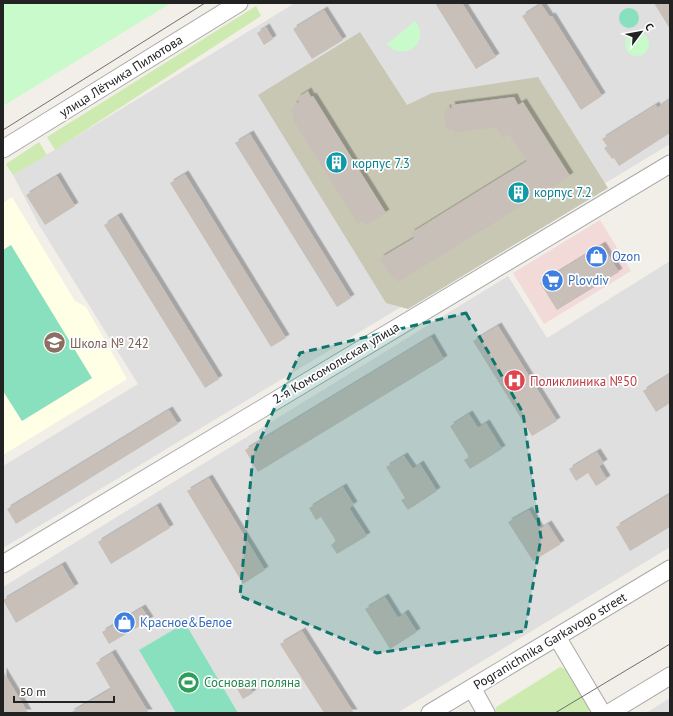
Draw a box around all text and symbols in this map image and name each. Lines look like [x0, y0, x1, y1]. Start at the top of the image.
north arrow [621, 12, 661, 52]
text: С [642, 20, 657, 33]
street label: улица Лётчика Пилютова [56, 31, 186, 121]
building icon: корпус 7.3 [324, 150, 350, 176]
place label: корпус 7.3 [352, 155, 410, 172]
building icon: корпус 7.2 [505, 179, 531, 205]
place label: корпус 7.2 [534, 184, 592, 201]
shop icon: Ozon [583, 243, 609, 269]
place label: Ozon [612, 248, 640, 265]
supermarket icon: Plovdiv [540, 267, 566, 293]
place label: Plovdiv [568, 272, 610, 289]
street label: 2-я Комсомольская улица [269, 318, 403, 408]
school or university icon: Школа № 242 [42, 330, 68, 356]
place label: Школа № 242 [70, 335, 149, 352]
hospital icon: Поликлиника №50 [502, 368, 528, 394]
place label: Поликлиника №50 [530, 373, 637, 390]
street label: Pogranichnika Garkavogo street [470, 588, 630, 694]
shop icon: Красное&Белое [111, 609, 137, 635]
place label: Красное&Белое [140, 614, 232, 631]
sports icon: Сосновая поляна [176, 669, 202, 695]
place label: Сосновая поляна [204, 674, 300, 691]
scale bar [14, 678, 114, 704]
text: 50 m [20, 684, 46, 699]

